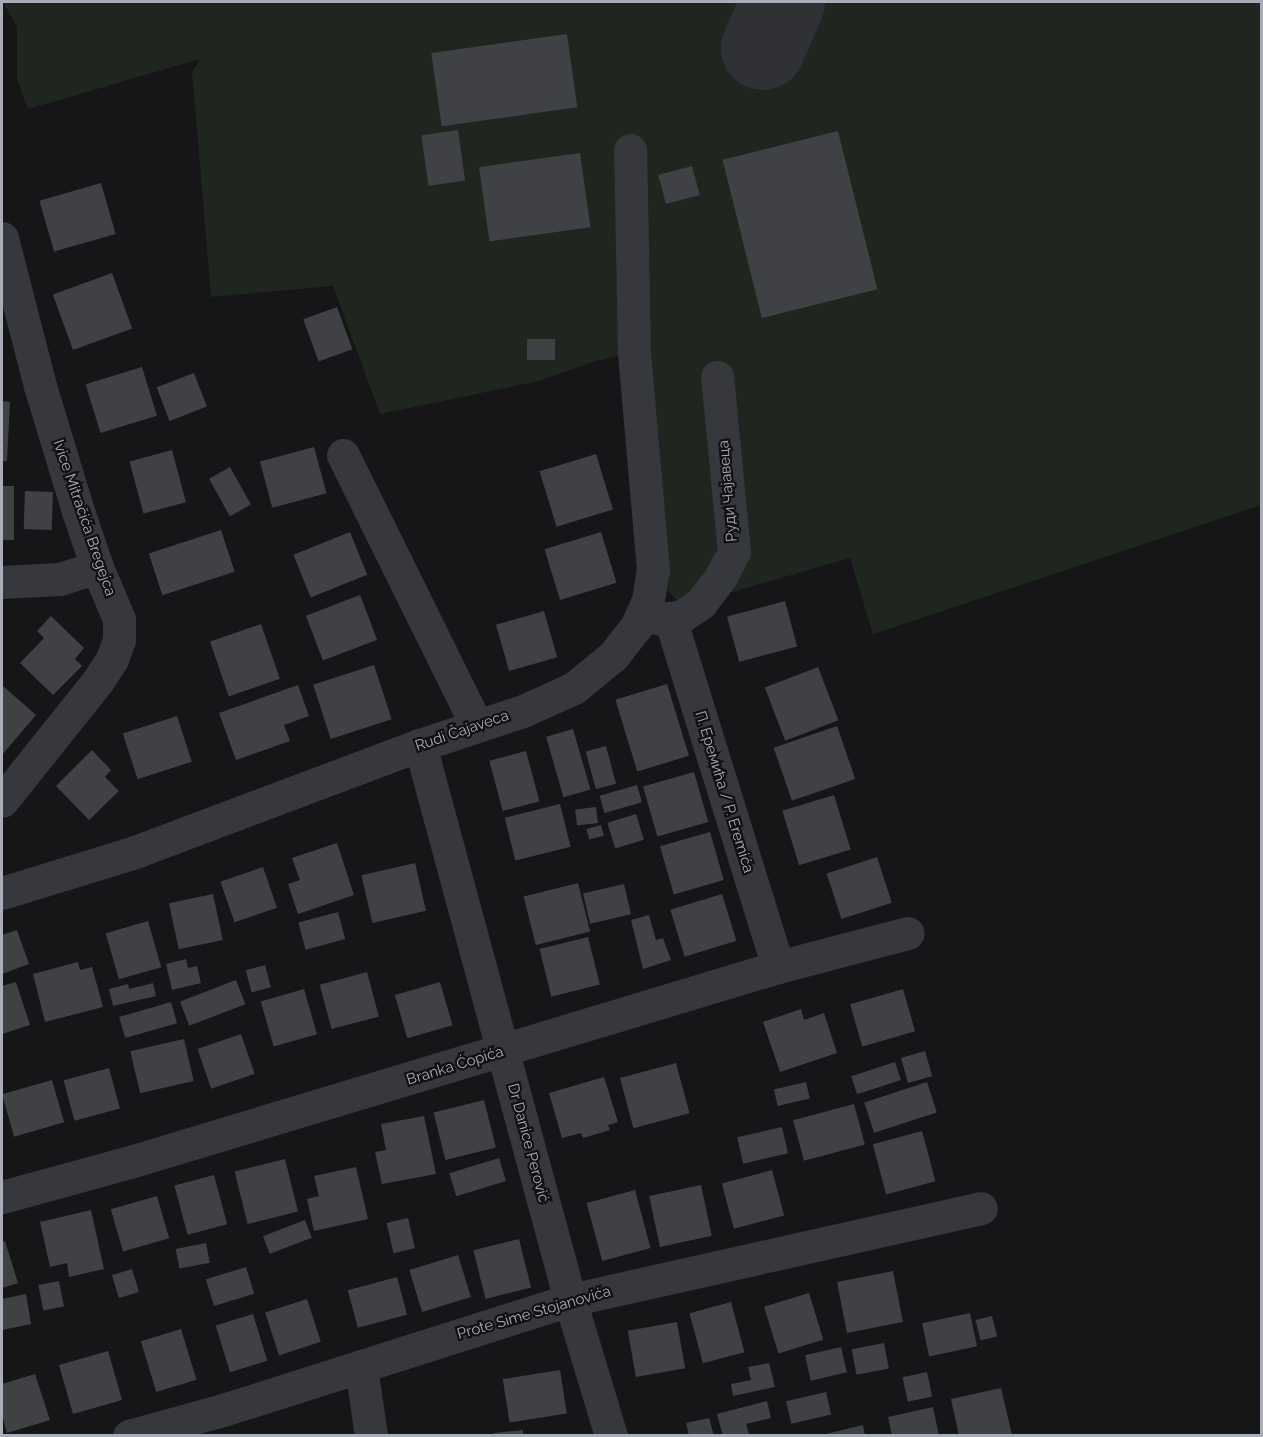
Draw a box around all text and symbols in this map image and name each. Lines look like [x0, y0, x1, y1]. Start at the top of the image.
street label: Ivice Mitračića Bregejca [49, 438, 119, 598]
street label: Руди Чајавеца [715, 439, 741, 543]
street label: Rudi Čajaveca [413, 707, 511, 755]
street label: П. Еремића / P. Eremića [691, 709, 757, 875]
street label: Branka Ćopića [404, 1043, 506, 1089]
street label: Dr Danice Perović [503, 1081, 553, 1205]
street label: Prote Sime Stojanovića [455, 1282, 613, 1344]

